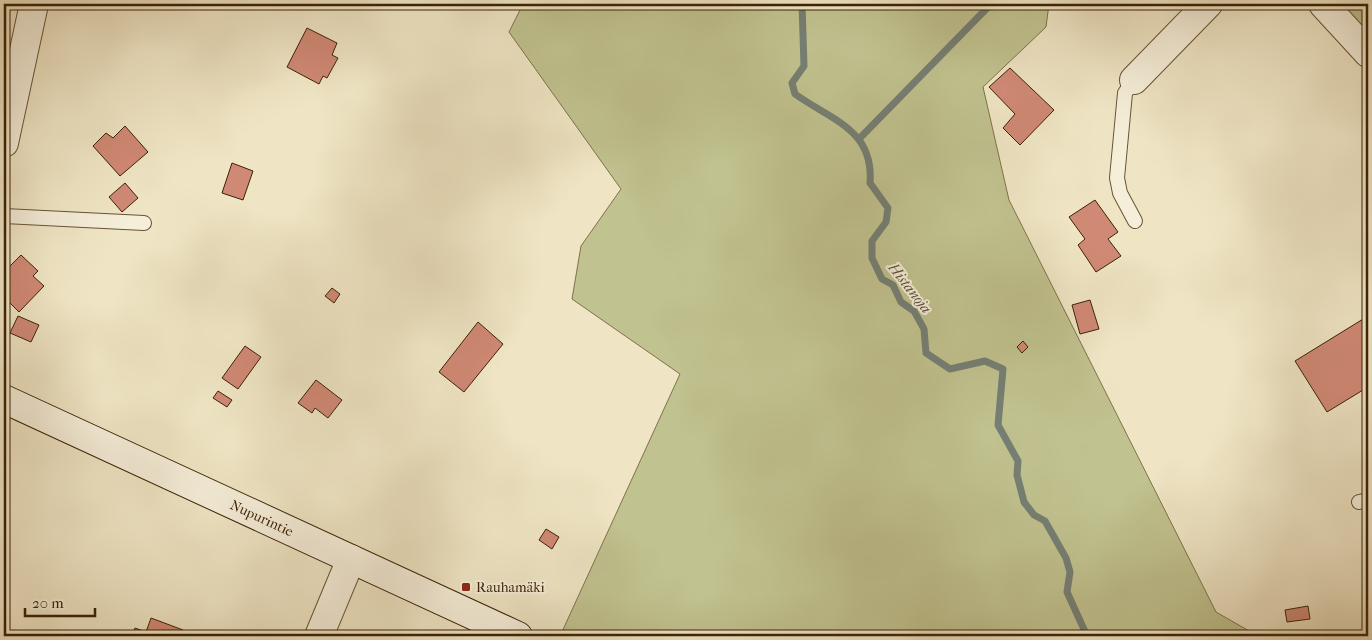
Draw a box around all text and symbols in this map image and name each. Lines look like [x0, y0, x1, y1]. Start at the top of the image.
water label: Histanoja [884, 258, 935, 317]
street label: Nupurintie [228, 496, 296, 540]
place label: Rauhamäki [476, 579, 545, 596]
marker: Rauhamäki [460, 581, 472, 593]
scale bar [25, 585, 95, 617]
text: 20 m [32, 594, 64, 612]

